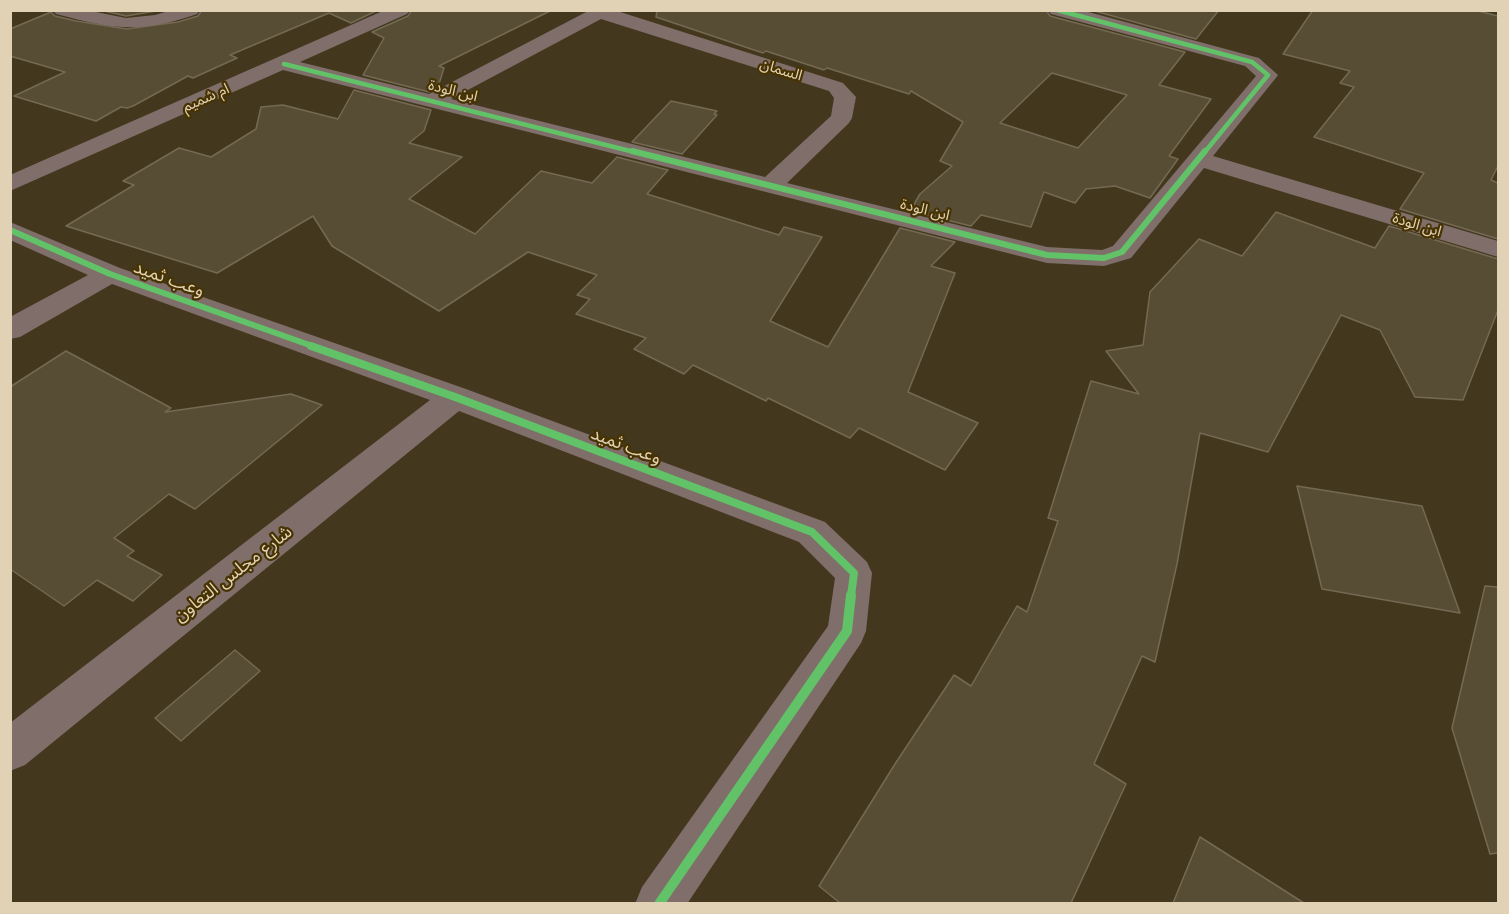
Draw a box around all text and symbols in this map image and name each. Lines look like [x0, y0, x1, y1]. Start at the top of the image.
street label: السمان [758, 55, 804, 85]
street label: ابن الودة [426, 76, 480, 106]
street label: ام شميم [180, 80, 232, 116]
street label: ابن الودة [898, 195, 952, 225]
street label: ابن الودة [1390, 209, 1444, 241]
street label: وعب ثميد [131, 256, 207, 302]
street label: وعب ثميد [588, 423, 664, 469]
street label: شارع مجلس التعاون [169, 521, 297, 627]

